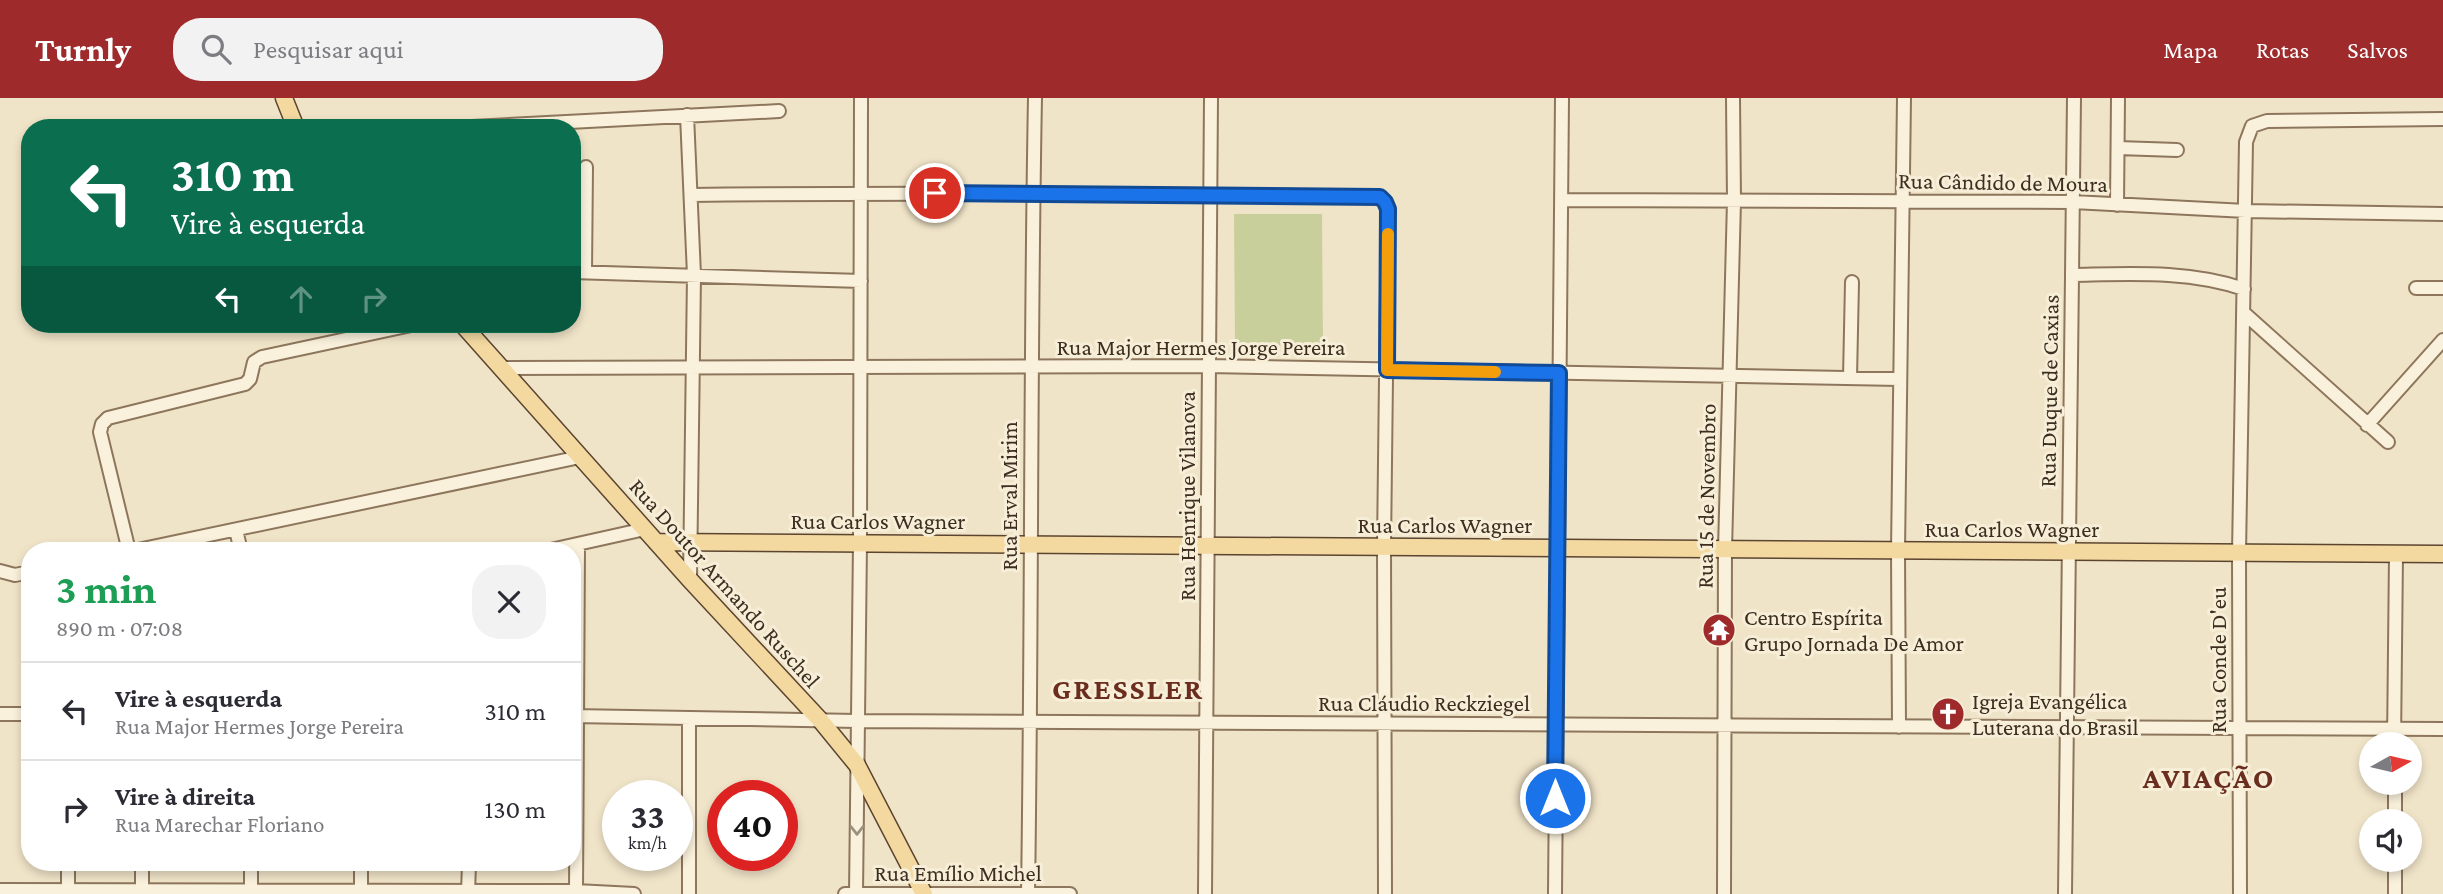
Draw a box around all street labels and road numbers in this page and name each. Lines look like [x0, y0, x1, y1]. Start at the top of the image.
street label: Rua Cândido de Moura [1898, 167, 2108, 197]
street label: Rua Duque de Caxias [2034, 294, 2064, 488]
street label: Rua Major Hermes Jorge Pereira [1057, 334, 1346, 360]
street label: Rua Henrique Vilanova [1174, 391, 1200, 601]
street label: Rua 15 de Novembro [1691, 403, 1721, 589]
street label: Rua Erval Mirim [996, 421, 1022, 571]
street label: Rua Doutor Armando Ruschel [624, 473, 826, 693]
street label: Rua Carlos Wagner [790, 508, 966, 534]
street label: Rua Carlos Wagner [1357, 512, 1533, 538]
street label: Rua Carlos Wagner [1924, 516, 2100, 542]
street label: Rua Conde D'eu [2205, 587, 2231, 733]
street label: Rua Cláudio Reckziegel [1318, 690, 1530, 716]
street label: Rua Emílio Michel [874, 860, 1042, 886]

